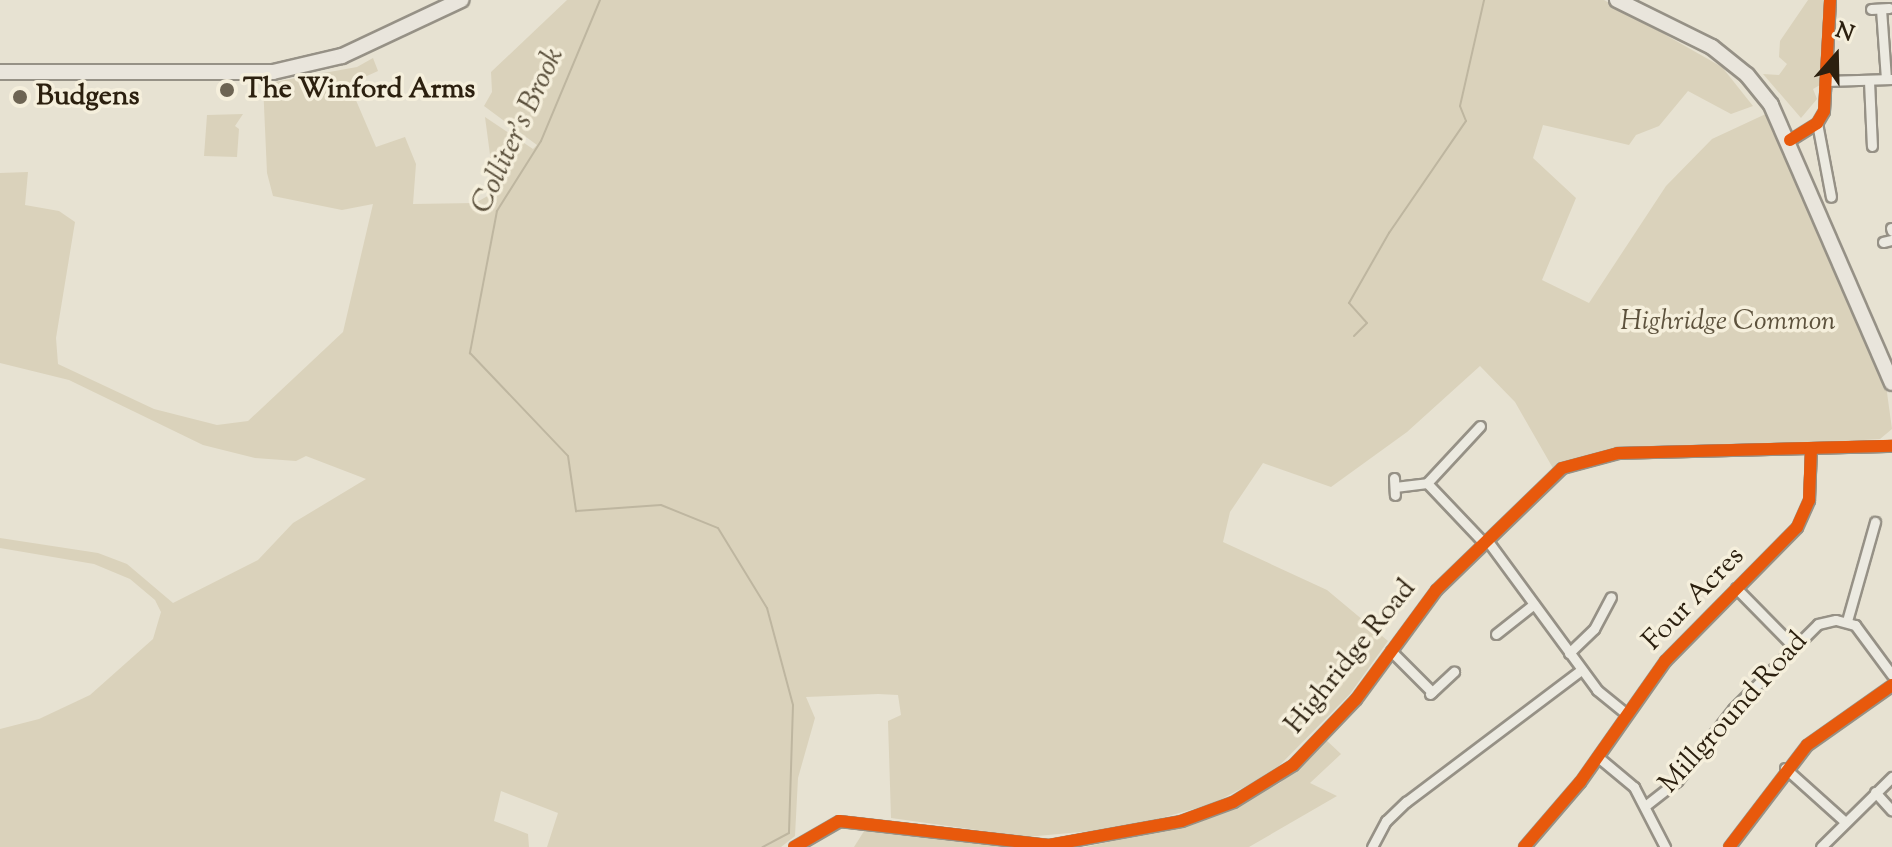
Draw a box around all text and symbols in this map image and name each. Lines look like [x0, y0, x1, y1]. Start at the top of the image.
text: N [1830, 15, 1858, 51]
north arrow [1796, 16, 1876, 96]
water label: Colliter's Brook [465, 42, 573, 220]
place label: The Winford Arms [243, 73, 475, 107]
place label: Budgens [36, 80, 139, 114]
marker: The Winford Arms [218, 81, 236, 99]
marker: Budgens [11, 88, 29, 106]
park label: Highridge Common [1620, 305, 1836, 339]
street label: Four Acres [1636, 540, 1752, 658]
street label: Highridge Road [1278, 573, 1424, 741]
street label: Millground Road [1653, 625, 1815, 801]

